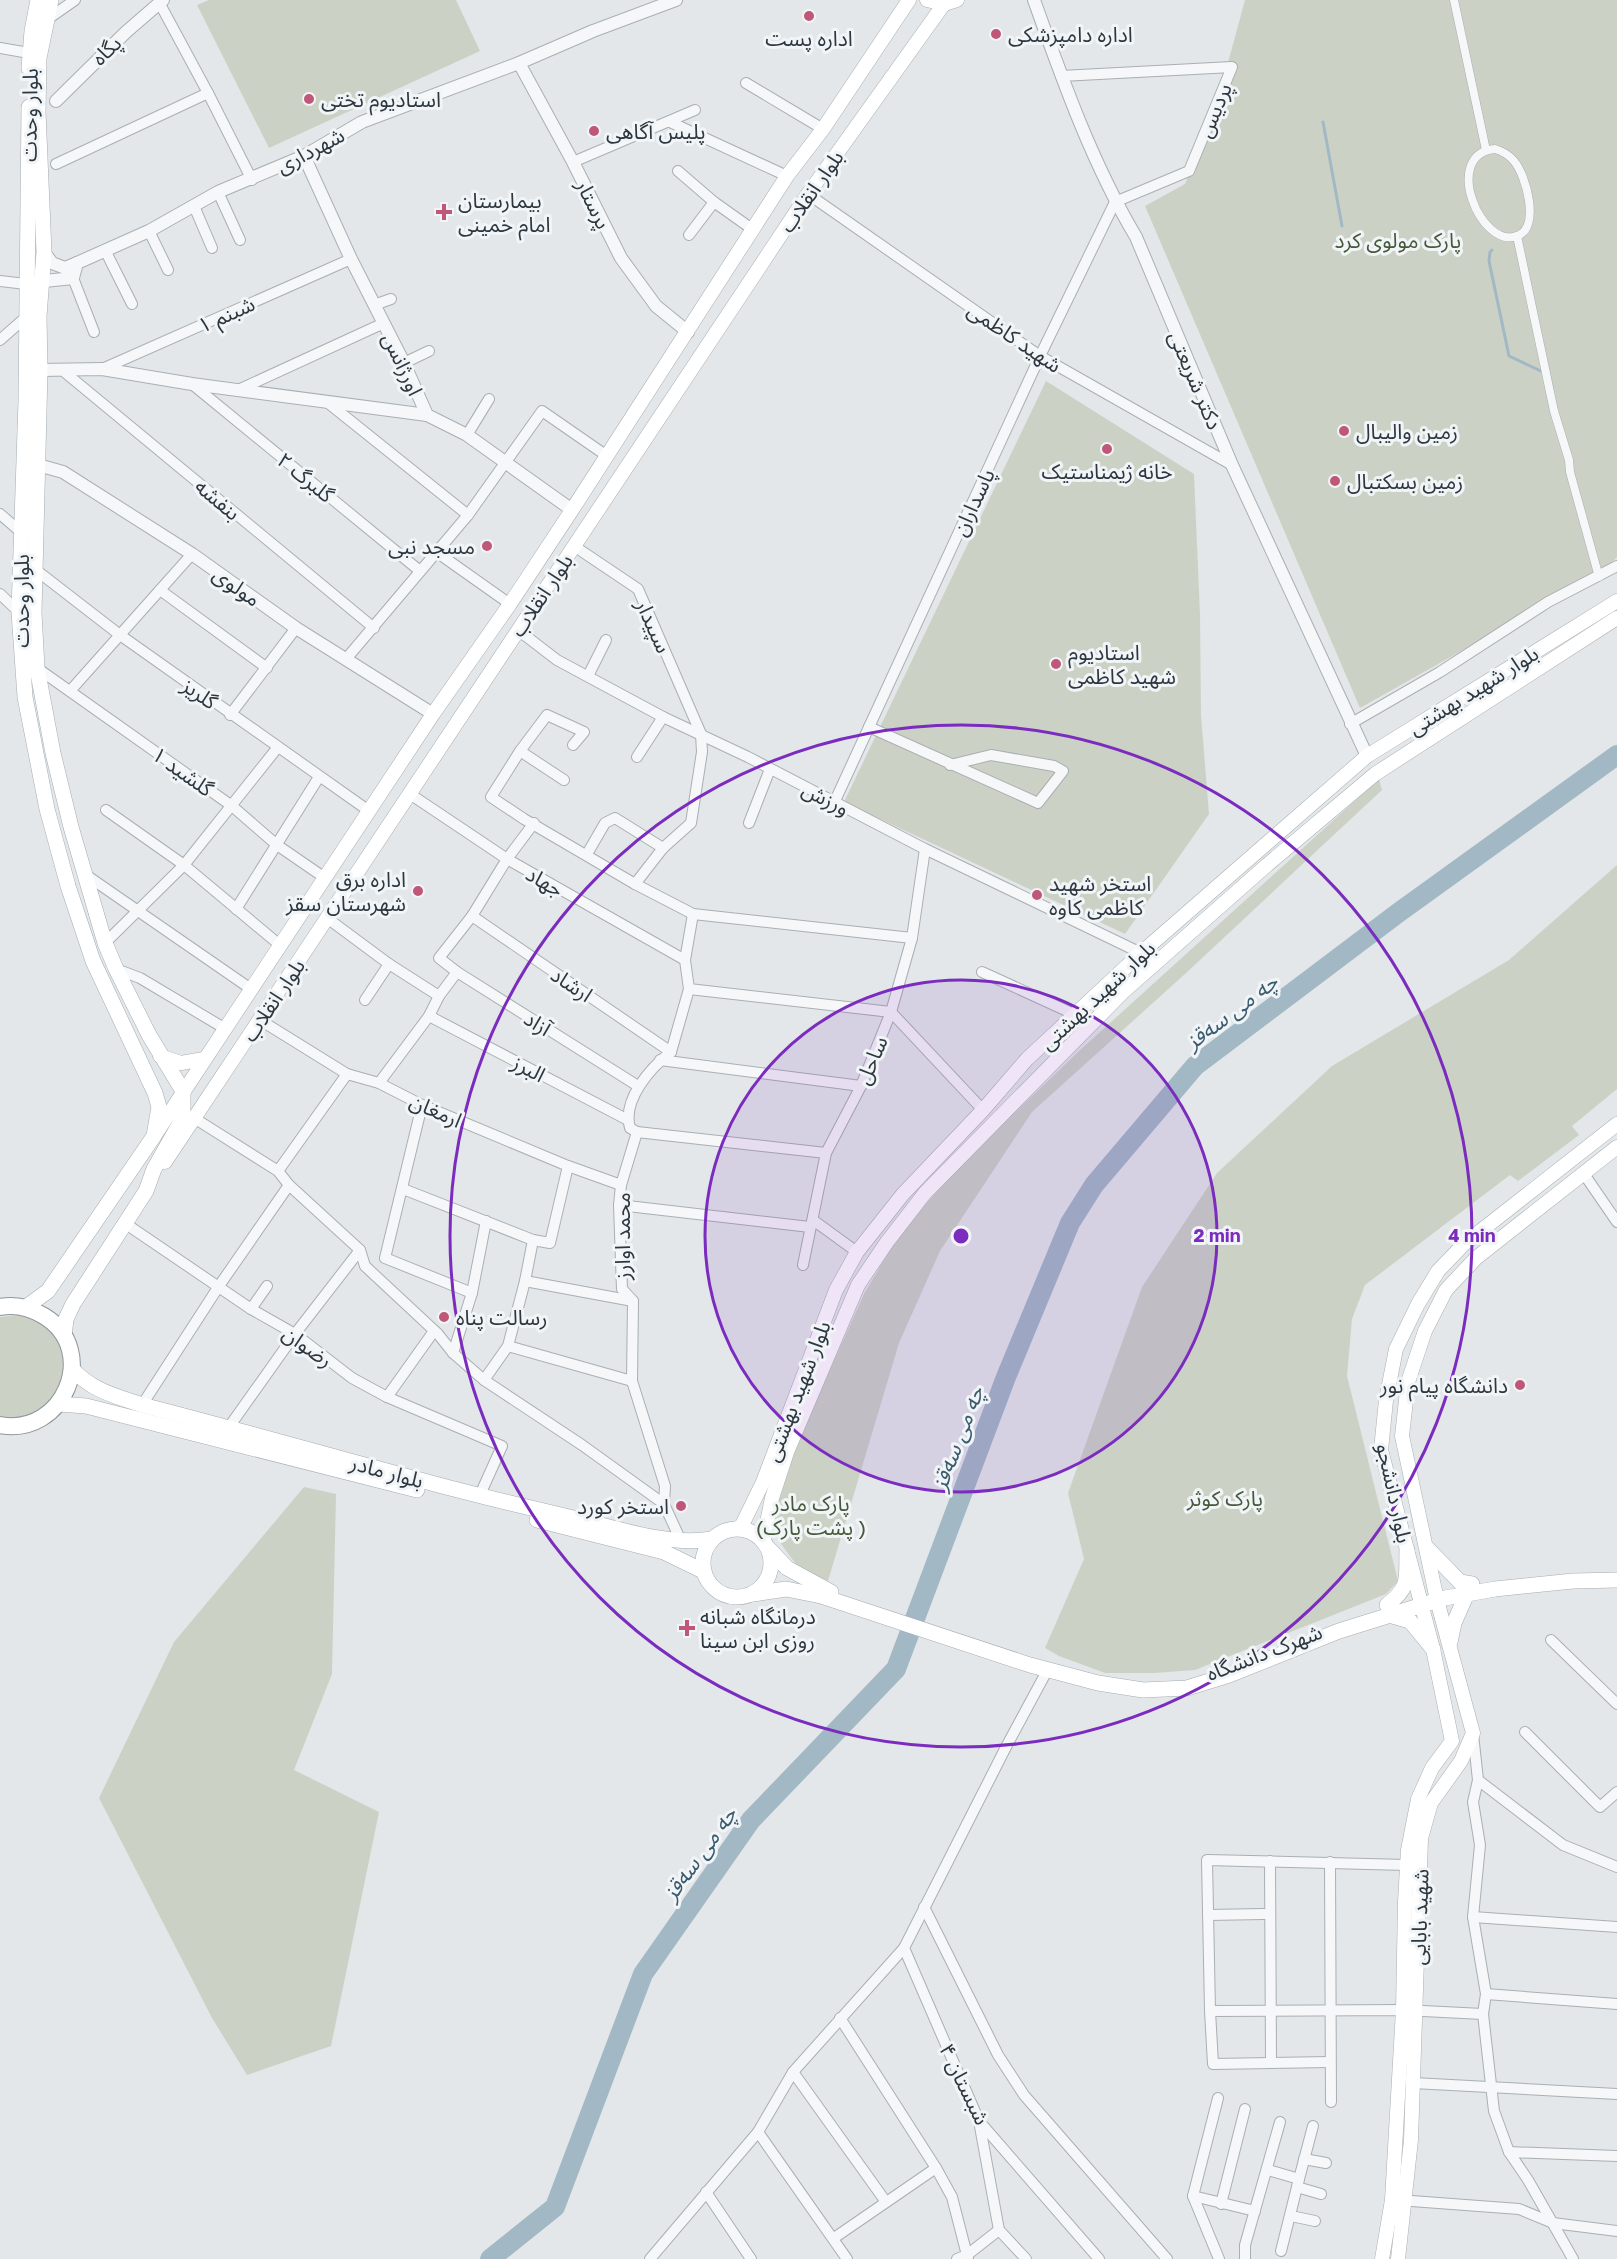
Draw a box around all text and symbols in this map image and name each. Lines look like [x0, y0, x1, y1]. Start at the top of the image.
marker: اداره پست [802, 9, 816, 23]
place label: اداره دامپزشکی [1008, 21, 1133, 48]
place label: اداره پست [765, 25, 853, 52]
marker: اداره دامپزشکی [989, 27, 1003, 41]
street label: پگاه [86, 30, 127, 71]
street label: بلوار وحدت [15, 68, 43, 162]
street label: پردیس [1191, 79, 1238, 142]
place label: استادیوم تختی [321, 86, 441, 116]
marker: استادیوم تختی [302, 92, 316, 106]
place label: پلیس آگاهی [606, 118, 706, 145]
street label: شهرداری [271, 121, 349, 179]
marker: پلیس آگاهی [587, 124, 601, 138]
street label: بلوار انقلاب [773, 145, 849, 237]
street label: پرستار [569, 174, 617, 234]
place label: بیمارستان امام خمینی [458, 187, 551, 241]
marker: بیمارستان امام خمینی [435, 203, 453, 221]
park label: پارک مولوی کرد [1335, 227, 1461, 254]
street label: شبنم ۱ [193, 290, 260, 341]
street label: شهید کاظمی [963, 296, 1067, 378]
street label: دکتر شریعتی [1164, 327, 1228, 433]
street label: اورژانس [377, 328, 429, 400]
place label: زمین والیبال [1356, 418, 1458, 444]
marker: زمین والیبال [1337, 424, 1351, 438]
marker: خانه ژیمناستیک [1100, 442, 1114, 456]
street label: گلبرگ ۲ [272, 446, 340, 508]
place label: خانه ژیمناستیک [1042, 458, 1173, 484]
street label: پاسداران [946, 464, 1001, 540]
place label: زمین بسکتبال [1347, 468, 1463, 494]
street label: بنفشه [190, 473, 246, 525]
marker: زمین بسکتبال [1328, 474, 1342, 488]
place label: مسجد نبی [388, 533, 475, 559]
marker: مسجد نبی [480, 539, 494, 553]
street label: بلوار انقلاب [504, 549, 578, 641]
street label: بلوار وحدت [8, 554, 34, 648]
street label: مولوی [208, 560, 266, 612]
street label: سپیدار [629, 594, 677, 657]
place label: استادیوم شهید کاظمی [1068, 639, 1176, 689]
street label: بلوار شهید بهشتی [1403, 640, 1543, 740]
marker: استادیوم شهید کاظمی [1049, 657, 1063, 671]
street label: گلریز [176, 671, 223, 715]
street label: گلشید ۱ [147, 741, 219, 802]
street label: ورزش [798, 775, 854, 821]
street label: جهاد [522, 860, 568, 902]
place label: اداره برق شهرستان سقز [285, 866, 406, 916]
place label: استخر شهید کاظمی کاوه [1049, 870, 1151, 920]
marker: اداره برق شهرستان سقز [411, 884, 425, 898]
marker: استخر شهید کاظمی کاوه [1030, 888, 1044, 902]
street label: بلوار شهید بهشتی [1034, 935, 1160, 1055]
street label: بلوار انقلاب [236, 954, 310, 1046]
street label: ارشاد [546, 961, 598, 1007]
water label: چە می سەقز [1178, 967, 1285, 1057]
street label: آزاد [520, 1005, 557, 1042]
street label: ساحل [849, 1032, 893, 1088]
street label: البرز [507, 1048, 550, 1087]
street label: ارمغان [406, 1087, 466, 1133]
street label: محمد اوارز [609, 1192, 635, 1281]
text: 2 min [1193, 1224, 1241, 1246]
text: 4 min [1448, 1224, 1496, 1246]
centre of rings [951, 1226, 971, 1246]
place label: رسالت پناه [456, 1304, 547, 1331]
marker: رسالت پناه [437, 1310, 451, 1324]
street label: بلوار شهید بهشتی [758, 1317, 836, 1465]
street label: رضوان [278, 1319, 338, 1373]
place label: دانشگاه پیام نور [1379, 1372, 1508, 1402]
marker: دانشگاه پیام نور [1513, 1378, 1527, 1392]
water label: چە می سەقز [924, 1381, 991, 1496]
street label: بلوار دانشجو [1372, 1441, 1418, 1545]
street label: بلوار مادر [347, 1449, 426, 1493]
park label: پارک کوثر [1186, 1485, 1263, 1512]
park label: پارک مادر (پشت پارک ) [755, 1490, 867, 1541]
place label: استخر کورد [577, 1493, 669, 1519]
marker: استخر کورد [674, 1499, 688, 1513]
place label: درمانگاه شبانه روزی ابن سینا [700, 1603, 816, 1653]
street label: شهرک دانشگاه [1202, 1618, 1326, 1686]
marker: درمانگاه شبانه روزی ابن سینا [678, 1619, 696, 1637]
water label: چە می سەقز [655, 1800, 744, 1908]
street label: شهید بابایی [1404, 1868, 1434, 1966]
street label: شبستان ۴ [934, 2039, 996, 2129]

